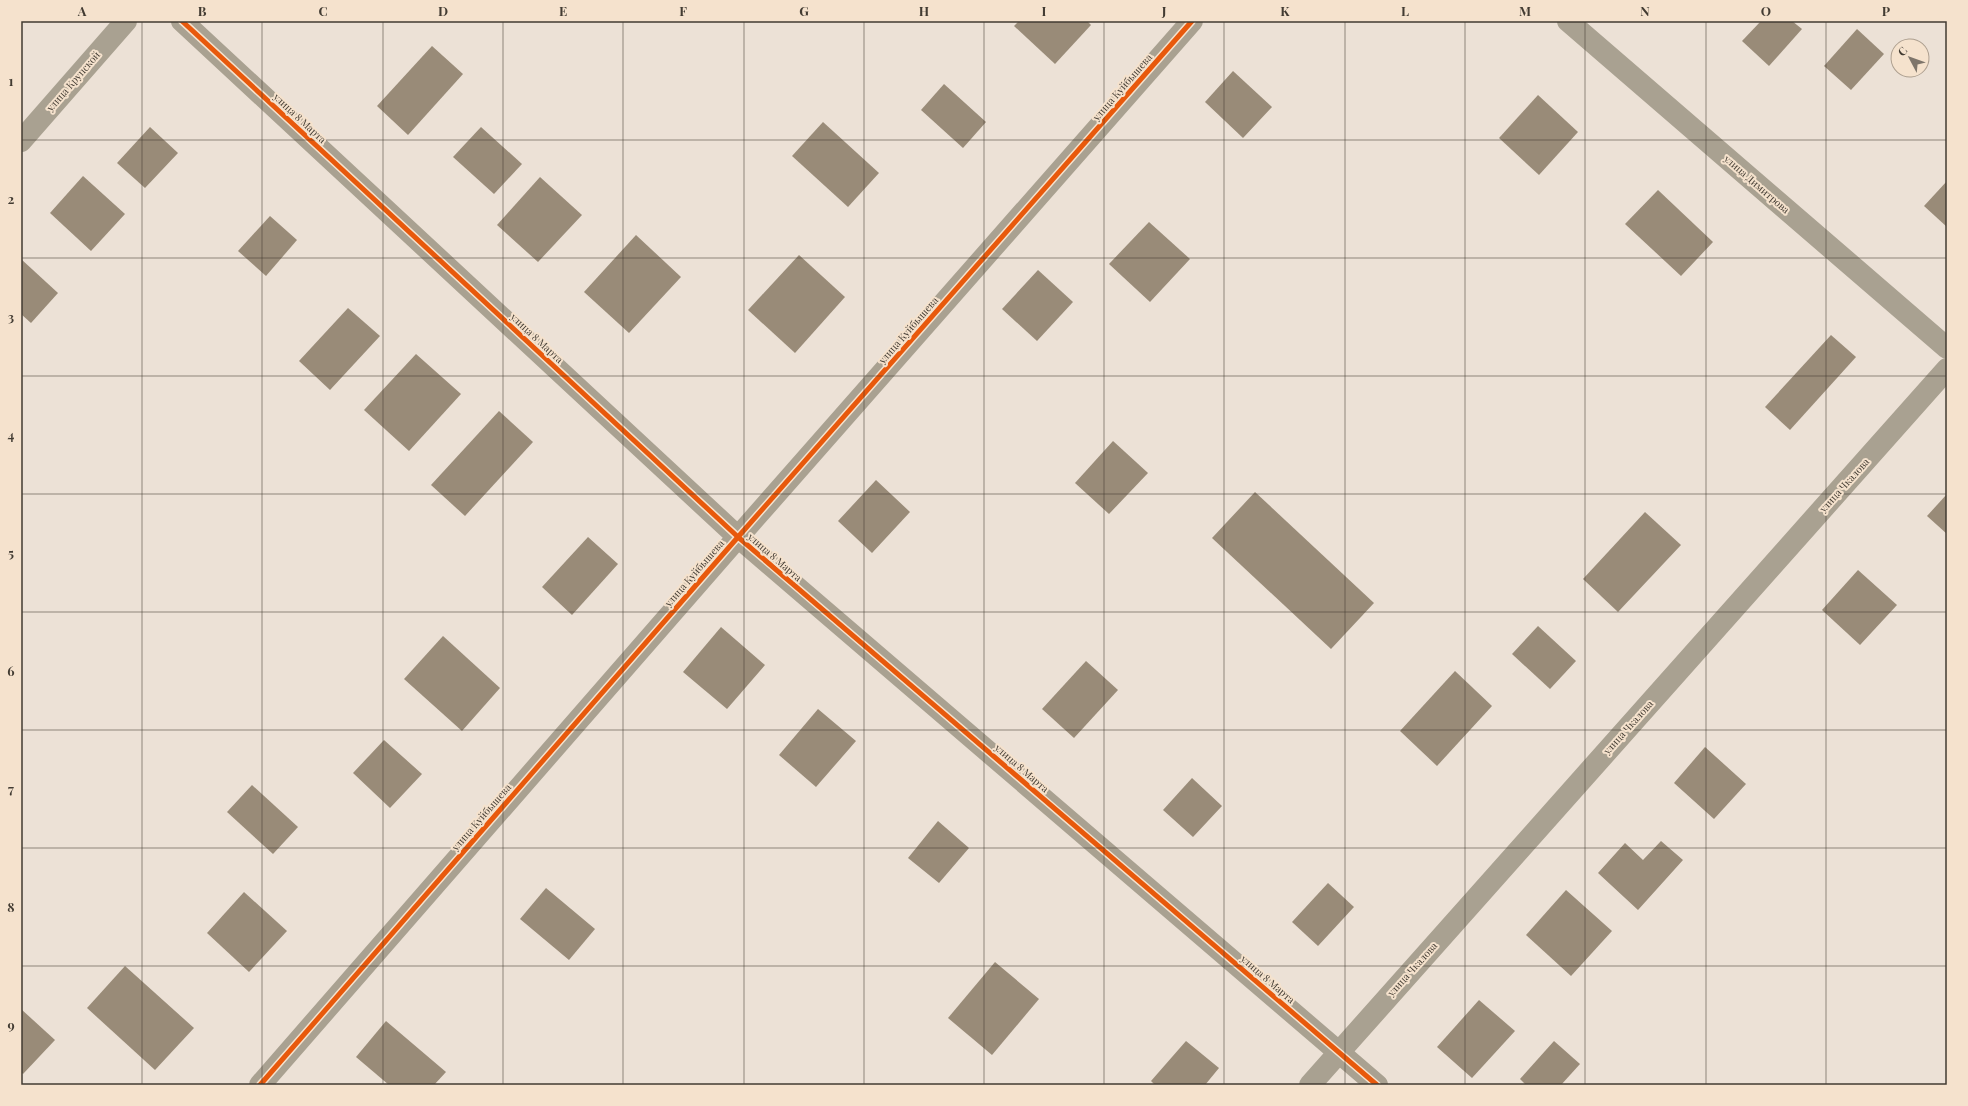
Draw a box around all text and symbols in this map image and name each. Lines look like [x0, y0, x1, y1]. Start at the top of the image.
text: A [77, 2, 87, 19]
text: B [198, 2, 207, 19]
text: C [318, 2, 328, 19]
text: D [438, 2, 448, 19]
text: E [559, 2, 567, 19]
text: F [679, 2, 687, 19]
text: G [799, 2, 809, 19]
text: H [919, 2, 929, 19]
text: I [1042, 2, 1047, 19]
text: J [1161, 2, 1167, 19]
text: K [1280, 2, 1290, 19]
text: L [1401, 2, 1409, 19]
text: M [1519, 2, 1531, 19]
text: N [1640, 2, 1650, 19]
text: O [1761, 2, 1771, 19]
text: P [1882, 2, 1891, 19]
north arrow [1890, 38, 1930, 78]
text: С [1894, 43, 1910, 59]
street label: улица Крупской [42, 48, 103, 115]
street label: улица Куйбышева [1088, 51, 1155, 124]
text: 1 [9, 72, 14, 89]
street label: улица 8 Марта [270, 89, 329, 146]
street label: улица Димитрова [1720, 151, 1793, 216]
text: 2 [8, 190, 15, 207]
street label: улица Куйбышева [874, 294, 941, 367]
text: 3 [8, 308, 14, 325]
street label: улица 8 Марта [507, 309, 566, 366]
text: 4 [8, 426, 15, 443]
street label: улица Чкалова [1815, 455, 1872, 516]
street label: улица 8 Марта [744, 529, 805, 584]
street label: улица Куйбышева [660, 537, 727, 610]
text: 5 [8, 544, 14, 561]
text: 6 [7, 662, 15, 679]
street label: улица Чкалова [1599, 697, 1656, 758]
street label: улица 8 Марта [991, 740, 1052, 795]
text: 7 [8, 780, 14, 797]
street label: улица Куйбышева [447, 781, 514, 854]
text: 8 [7, 898, 15, 915]
street label: улица Чкалова [1383, 939, 1440, 1000]
street label: улица 8 Марта [1237, 951, 1298, 1006]
text: 9 [7, 1016, 15, 1033]

